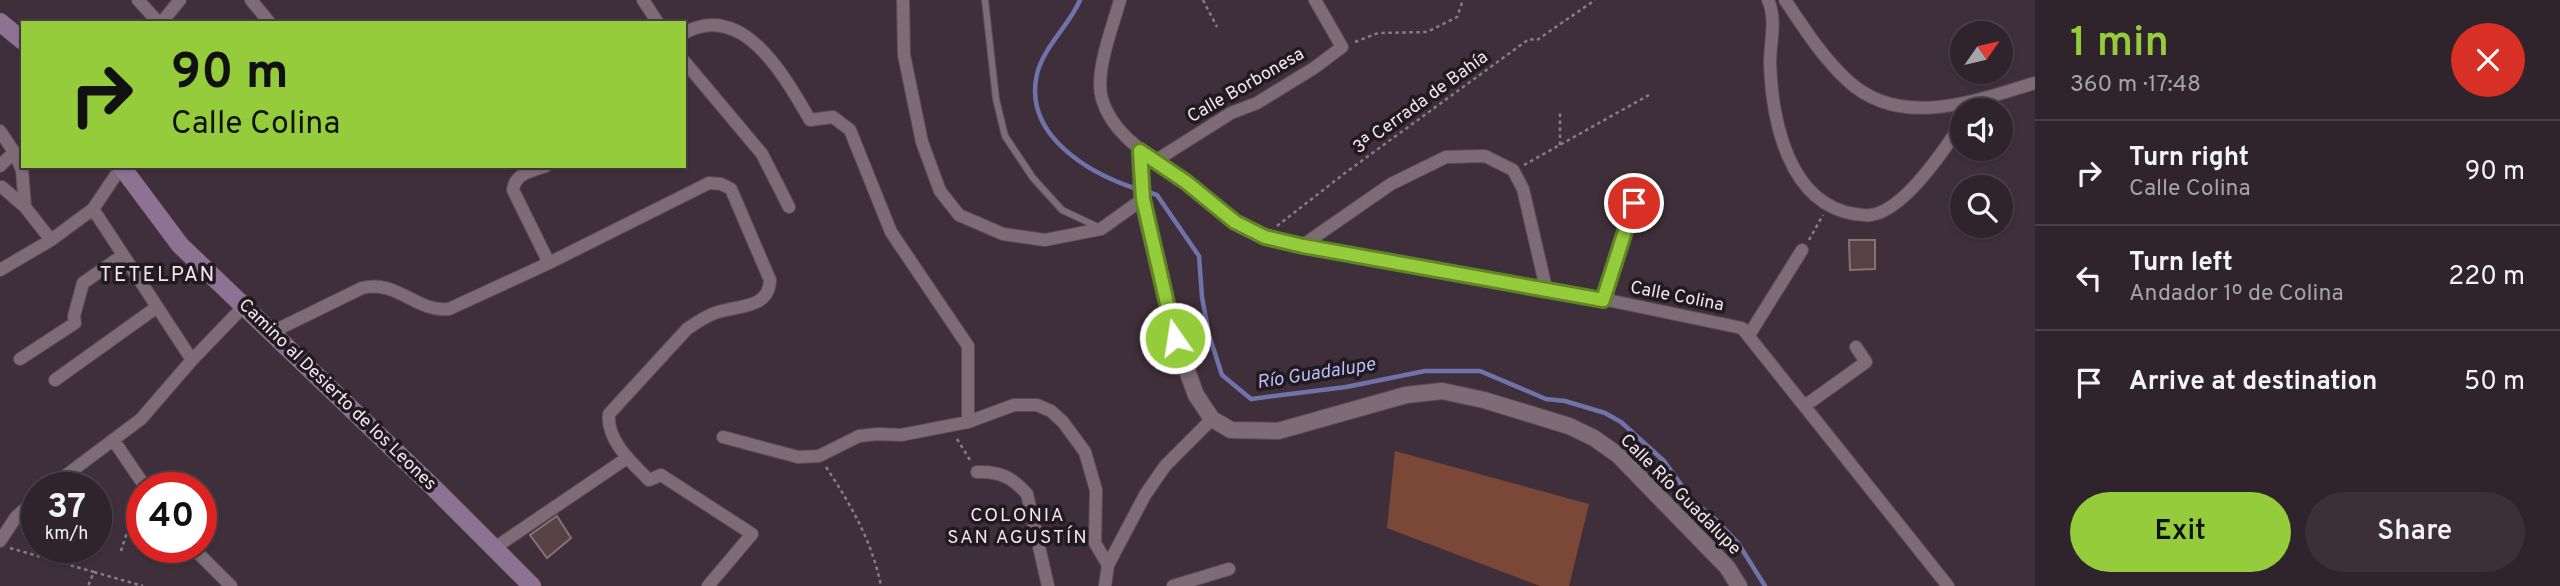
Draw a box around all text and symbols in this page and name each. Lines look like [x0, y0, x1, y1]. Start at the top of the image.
text: 1 min [2070, 18, 2169, 71]
north arrow [1950, 21, 2012, 84]
map controls [1950, 21, 2013, 238]
button: close [2451, 23, 2525, 97]
street label: Calle Borbonesa [1183, 43, 1309, 129]
text: 90 m [171, 44, 289, 106]
street label: 3ª Cerrada de Bahía [1349, 46, 1493, 160]
icon: right [56, 49, 147, 140]
text: 360 m · 17:48 [2070, 71, 2201, 100]
button: sound [1950, 98, 2013, 161]
text: Calle Colina [171, 105, 340, 145]
text: Turn right [2129, 142, 2249, 175]
icon: right [2070, 154, 2108, 192]
text: 90 m [2465, 156, 2525, 189]
pin [1604, 173, 1664, 233]
button: search [1950, 175, 2013, 238]
text: Calle Colina [2129, 175, 2251, 204]
icon: arrive [1615, 184, 1653, 222]
text: Turn left [2129, 247, 2233, 280]
icon: left [2070, 259, 2108, 297]
text: 220 m [2448, 261, 2525, 294]
district label: TETELPAN [100, 262, 216, 289]
street label: Calle Colina [1628, 277, 1726, 317]
text: Andador 1º de Colina [2129, 280, 2344, 309]
street label: Camino al Desierto de los Leones [233, 294, 441, 496]
position arrow [1138, 301, 1212, 375]
water label: Río Guadalupe [1255, 353, 1377, 395]
icon: arrive [2070, 364, 2108, 402]
text: Arrive at destination [2129, 366, 2377, 399]
text: 50 m [2464, 366, 2525, 399]
street label: Calle Río Guadalupe [1614, 429, 1746, 561]
speed limit sign: 40 [126, 472, 217, 563]
text: 37 [47, 486, 86, 530]
button: Exit [2070, 492, 2291, 572]
button: Share [2305, 492, 2525, 572]
district label: COLONIA SAN AGUSTÍN [947, 504, 1089, 550]
text: km/h [45, 523, 88, 546]

